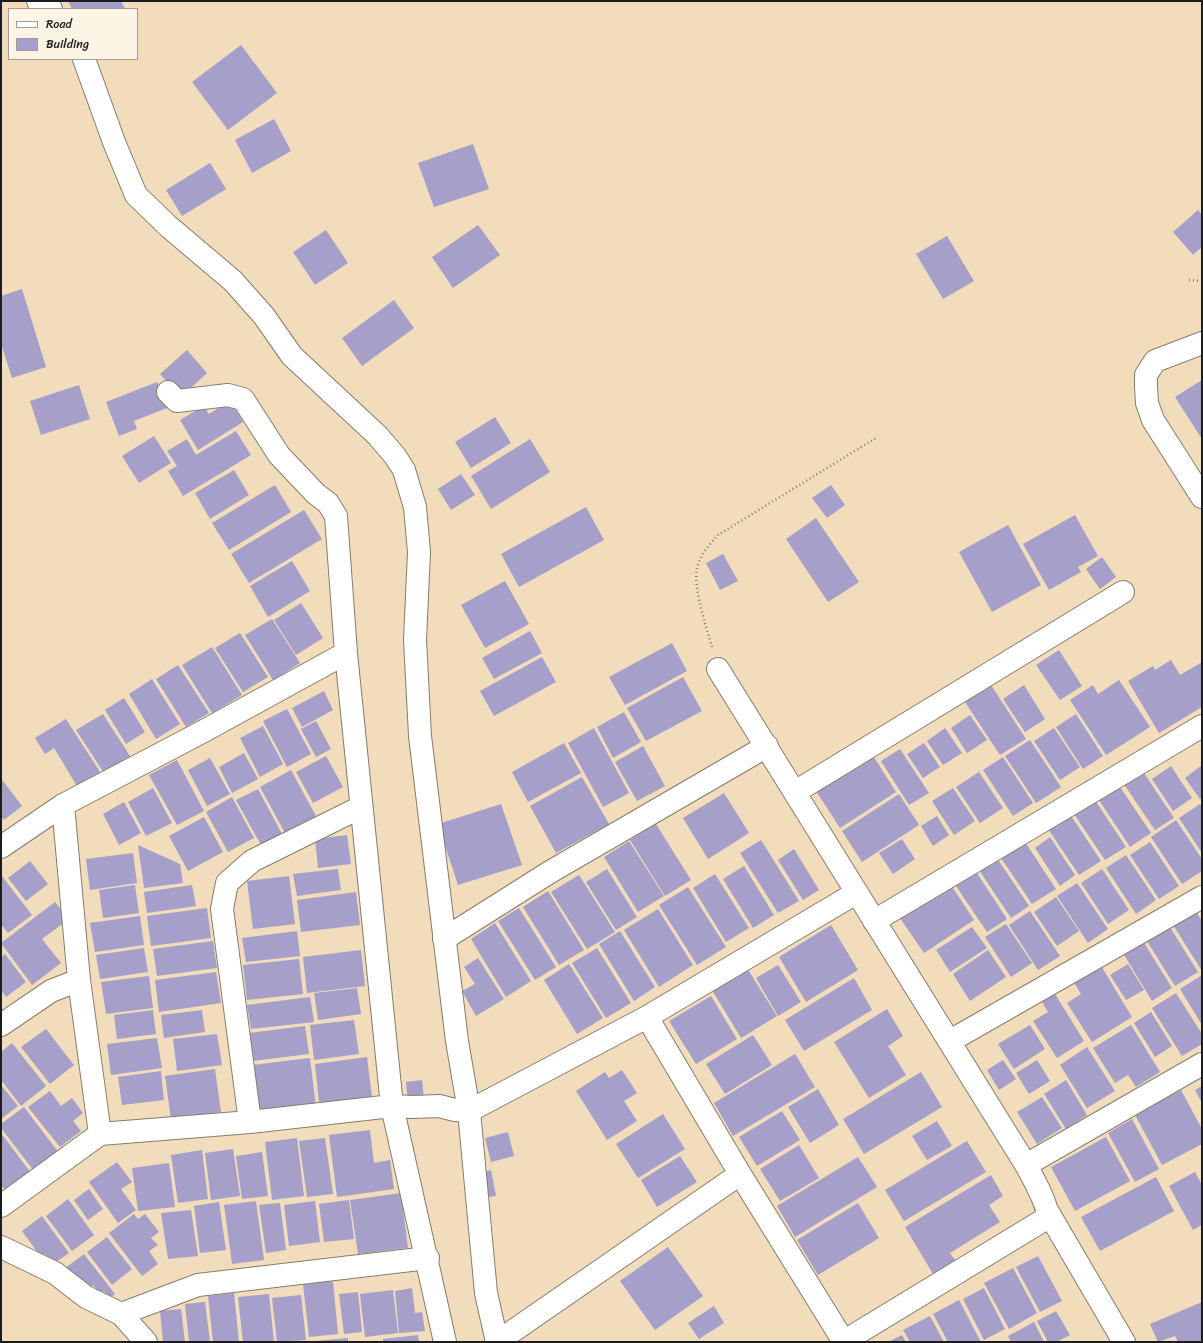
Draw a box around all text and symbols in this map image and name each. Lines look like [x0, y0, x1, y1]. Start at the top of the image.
legend [8, 8, 138, 60]
text: Road [46, 13, 72, 35]
text: Building [46, 33, 89, 55]

